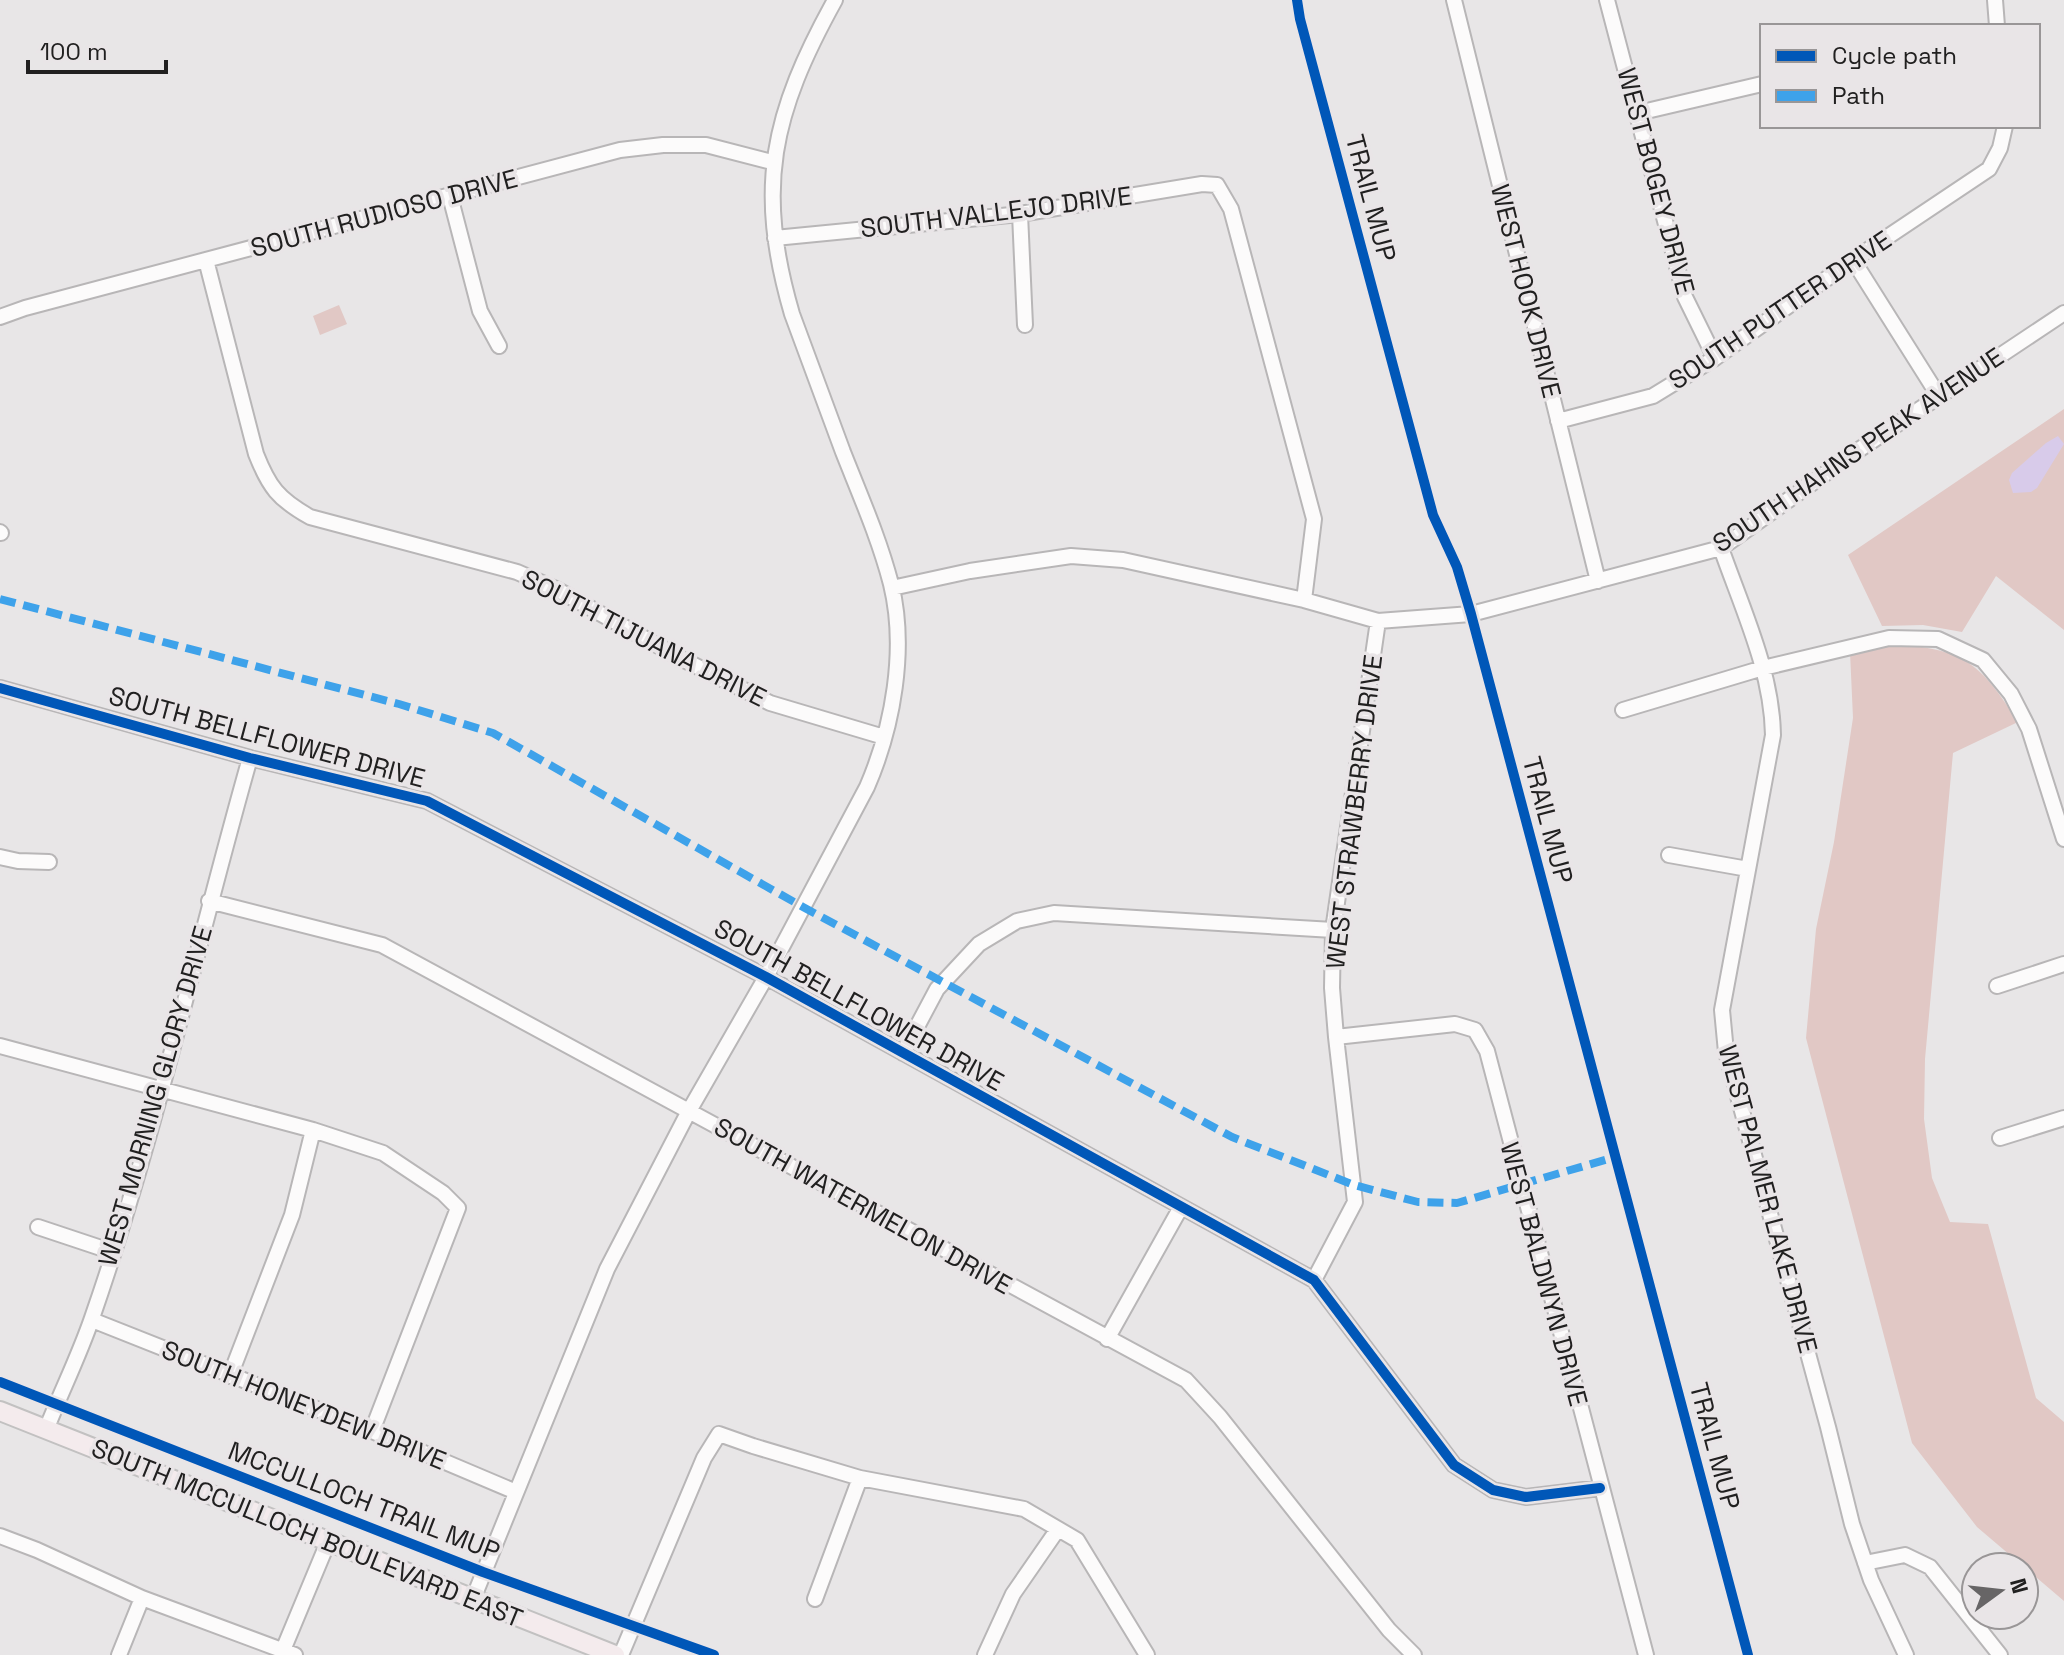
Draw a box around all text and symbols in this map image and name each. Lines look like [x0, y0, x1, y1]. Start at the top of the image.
scale bar [28, 24, 166, 74]
legend [1760, 24, 2040, 128]
text: 100 m [40, 36, 108, 67]
text: Cycle path [1832, 40, 1957, 71]
street label: WEST BOGEY DRIVE [1609, 64, 1703, 298]
text: Path [1832, 80, 1885, 111]
street label: TRAIL MUP [1338, 131, 1404, 265]
street label: SOUTH RUDIOSO DRIVE [247, 161, 521, 265]
street label: SOUTH VALLEJO DRIVE [858, 178, 1134, 246]
street label: WEST HOOK DRIVE [1483, 181, 1569, 401]
street label: SOUTH PUTTER DRIVE [1662, 223, 1898, 397]
street label: SOUTH HAHNS PEAK AVENUE [1706, 340, 2010, 560]
street label: SOUTH TIJUANA DRIVE [516, 562, 772, 714]
street label: WEST STRAWBERRY DRIVE [1318, 653, 1390, 971]
street label: SOUTH BELLFLOWER DRIVE [105, 678, 429, 796]
street label: TRAIL MUP [1515, 753, 1581, 887]
street label: SOUTH BELLFLOWER DRIVE [708, 911, 1010, 1099]
street label: WEST MORNING GLORY DRIVE [90, 922, 220, 1270]
street label: WEST PALMER LAKE DRIVE [1711, 1041, 1825, 1357]
street label: SOUTH WATERMELON DRIVE [708, 1110, 1018, 1302]
street label: WEST BALDWYN DRIVE [1492, 1138, 1596, 1410]
street label: SOUTH HONEYDEW DRIVE [157, 1332, 451, 1478]
street label: TRAIL MUP [1682, 1379, 1748, 1513]
street label: SOUTH MCCULLOCH BOULEVARD EAST [86, 1431, 528, 1635]
street label: MCCULLOCH TRAIL MUP [223, 1433, 505, 1569]
north arrow [1960, 1551, 2040, 1631]
text: N [2004, 1575, 2035, 1597]

